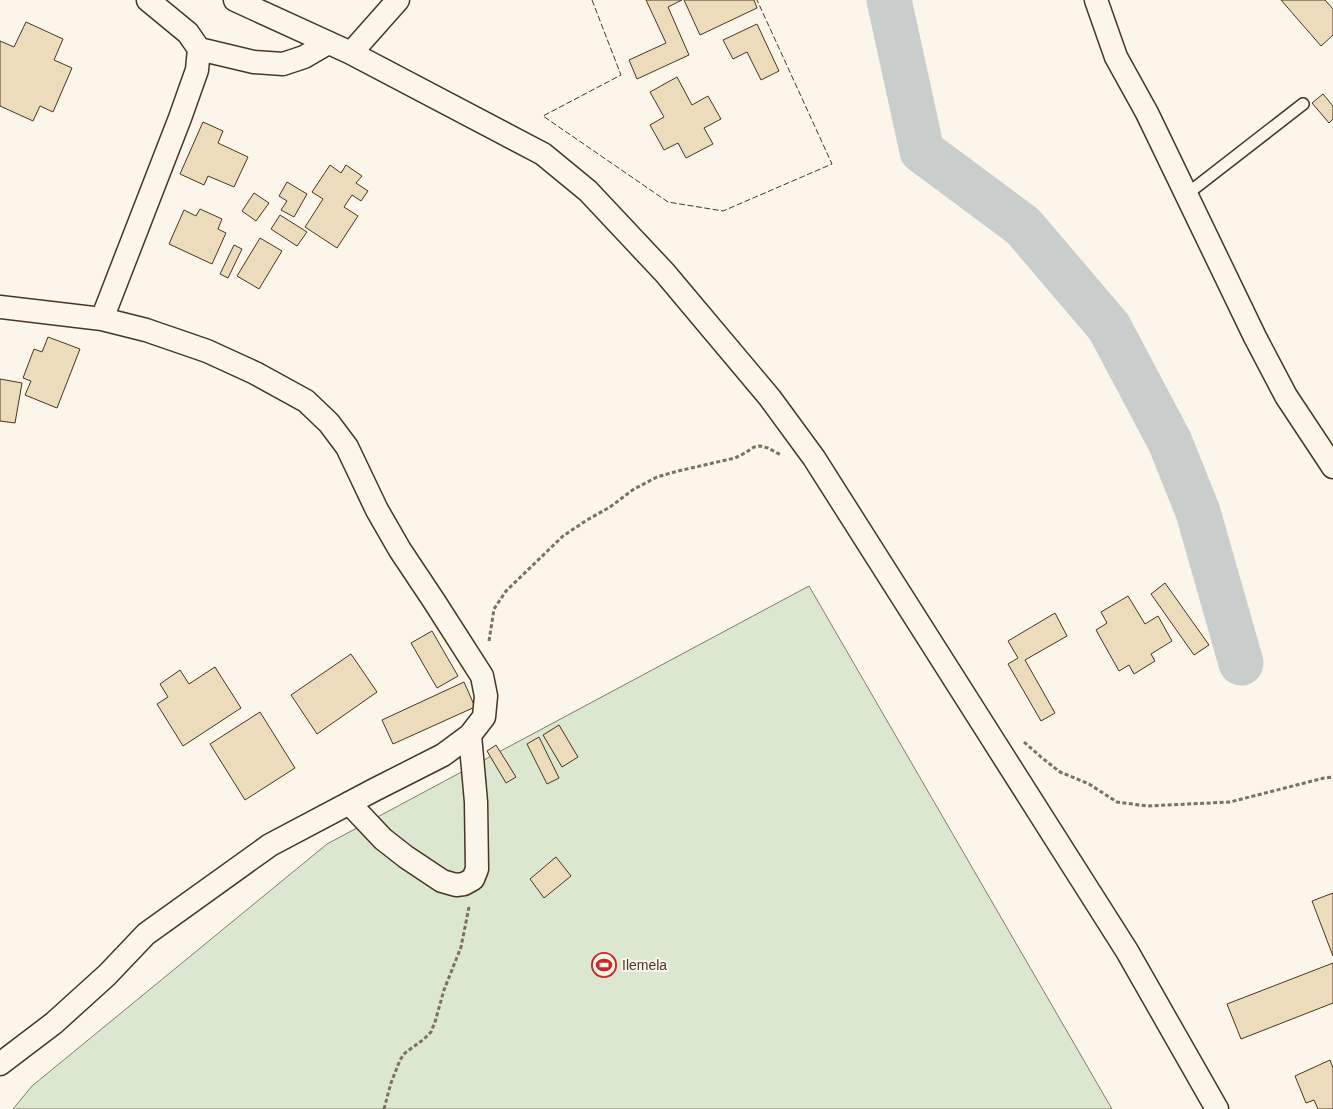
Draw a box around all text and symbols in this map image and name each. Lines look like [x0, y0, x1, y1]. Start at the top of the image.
sports icon: Ilemela [591, 952, 617, 978]
place label: Ilemela [622, 957, 667, 973]

